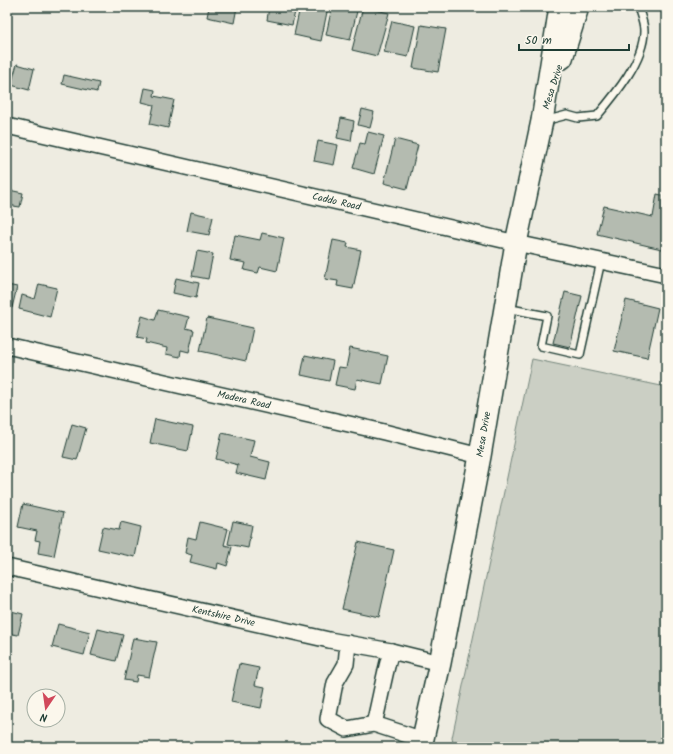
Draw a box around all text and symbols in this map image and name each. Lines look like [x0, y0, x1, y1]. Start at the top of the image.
scale bar [519, 26, 629, 52]
text: 50 m [525, 31, 552, 50]
street label: Mesa Drive [538, 62, 568, 111]
street label: Caddo Road [311, 188, 363, 215]
street label: Madera Road [216, 386, 273, 414]
street label: Mesa Drive [472, 410, 496, 458]
street label: Kentshire Drive [190, 601, 257, 631]
north arrow [26, 688, 66, 728]
text: N [39, 707, 49, 726]

